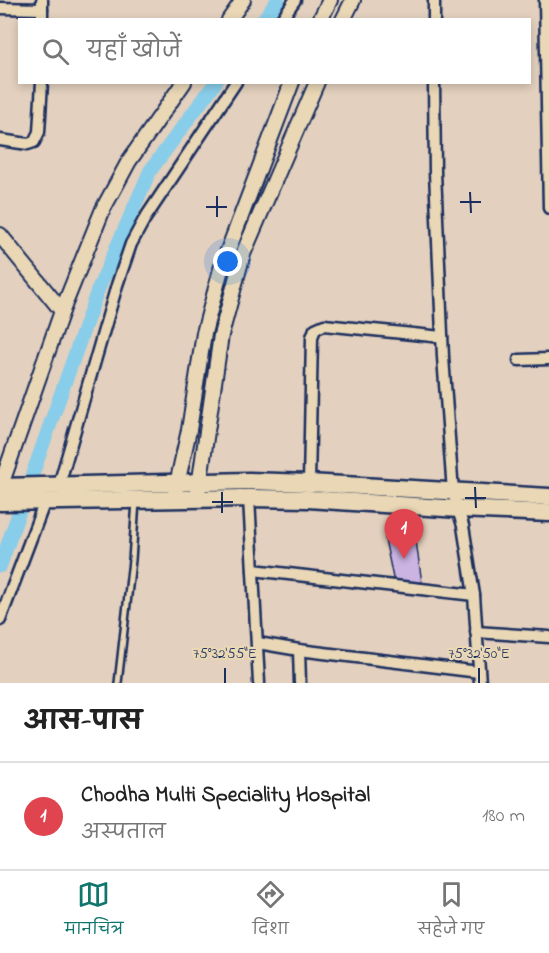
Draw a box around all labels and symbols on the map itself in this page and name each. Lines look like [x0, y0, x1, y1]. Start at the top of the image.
your location [213, 247, 242, 276]
pin: 1 [384, 510, 424, 559]
text: 75°32'55"E [193, 643, 257, 665]
text: 75°32'50"E [448, 643, 510, 665]

